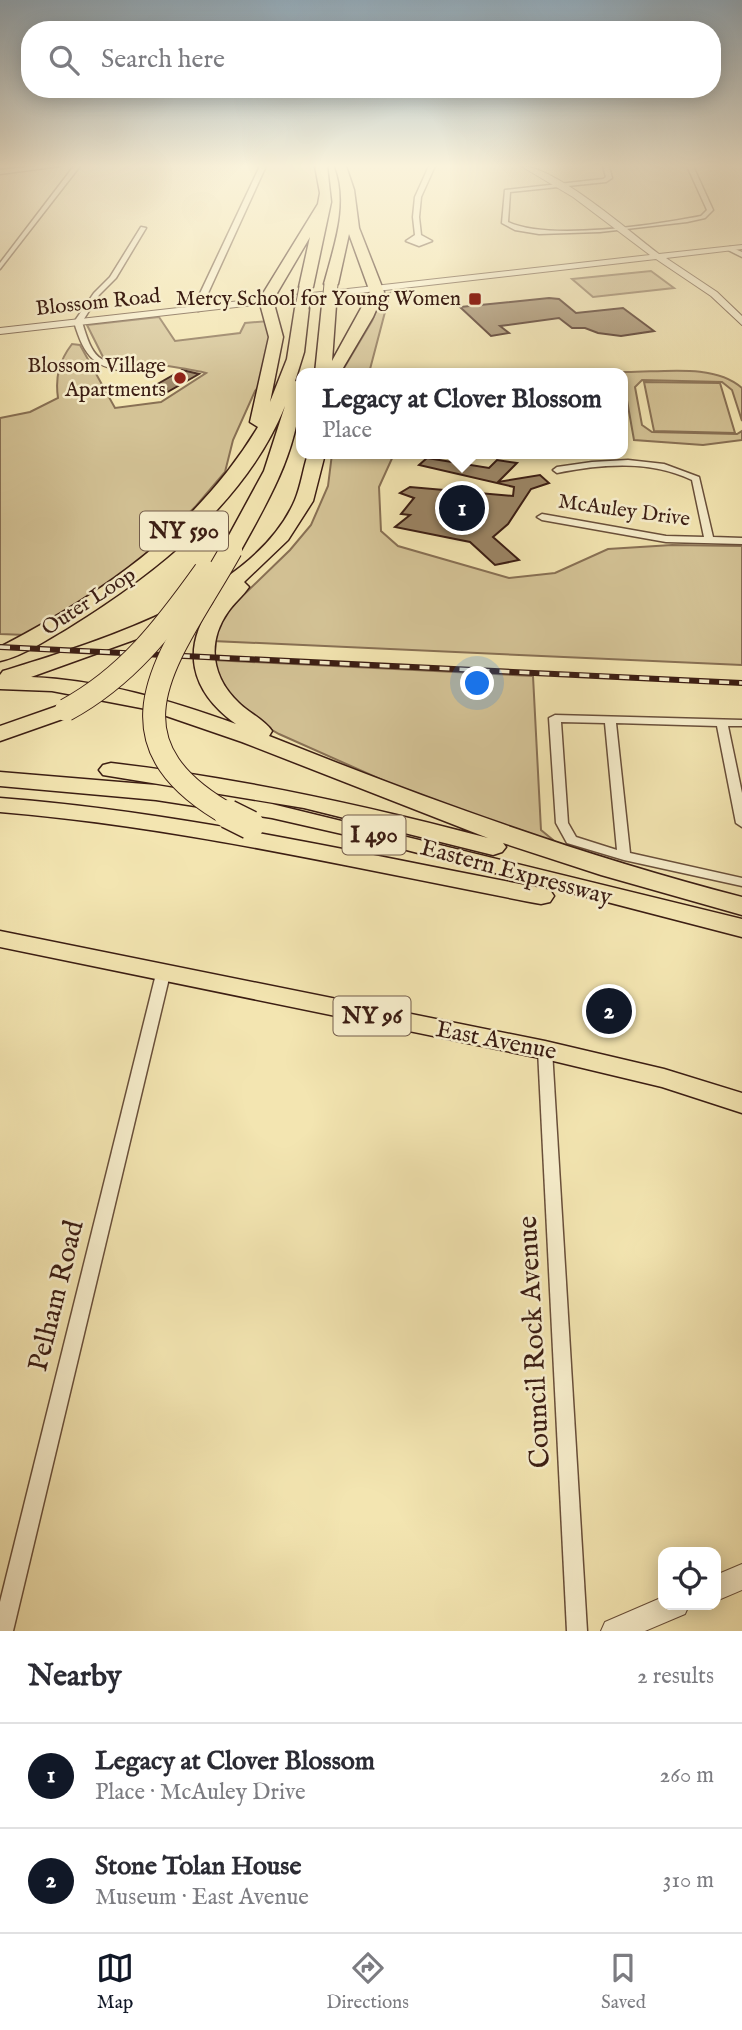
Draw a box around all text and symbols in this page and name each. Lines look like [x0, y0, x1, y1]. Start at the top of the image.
search box [21, 21, 721, 98]
icon: search [45, 41, 83, 79]
text: Search here [101, 43, 225, 76]
street label: Blossom Road [34, 283, 162, 323]
place label: Mercy School for Young Women [176, 286, 461, 313]
marker: Mercy School for Young Women [467, 291, 483, 307]
place label: Blossom Village Apartments [27, 353, 166, 404]
popup [296, 368, 628, 459]
marker: Blossom Village Apartments [172, 370, 188, 386]
text: Legacy at Clover Blossom [322, 383, 602, 416]
text: Place [322, 416, 372, 445]
pin: 1 [439, 482, 485, 534]
street label: McAuley Drive [556, 488, 692, 534]
road number: NY 590 [140, 512, 228, 551]
street label: Outer Loop [37, 562, 141, 642]
your location [460, 666, 494, 700]
road number: I 490 [342, 816, 406, 855]
street label: Eastern Expressway [417, 833, 615, 914]
pin: 2 [586, 985, 632, 1037]
road number: NY 96 [334, 996, 410, 1036]
street label: East Avenue [433, 1014, 559, 1068]
street label: Council Rock Avenue [511, 1215, 559, 1469]
street label: Pelham Road [21, 1217, 93, 1375]
map controls [658, 1547, 721, 1610]
button: locate [658, 1547, 721, 1610]
text: Nearby [28, 1658, 121, 1696]
text: 2 results [637, 1662, 714, 1691]
text: Legacy at Clover Blossom [95, 1745, 375, 1778]
text: 1 [47, 1761, 55, 1790]
text: 260 m [659, 1761, 714, 1790]
text: Place · McAuley Drive [95, 1778, 306, 1807]
text: Stone Tolan House [95, 1850, 301, 1883]
text: 2 [46, 1866, 56, 1895]
text: 310 m [663, 1866, 714, 1895]
text: Museum · East Avenue [95, 1883, 309, 1912]
tab: Map [96, 1949, 134, 2015]
tab: Directions [326, 1949, 409, 2015]
tab: Saved [601, 1949, 646, 2015]

